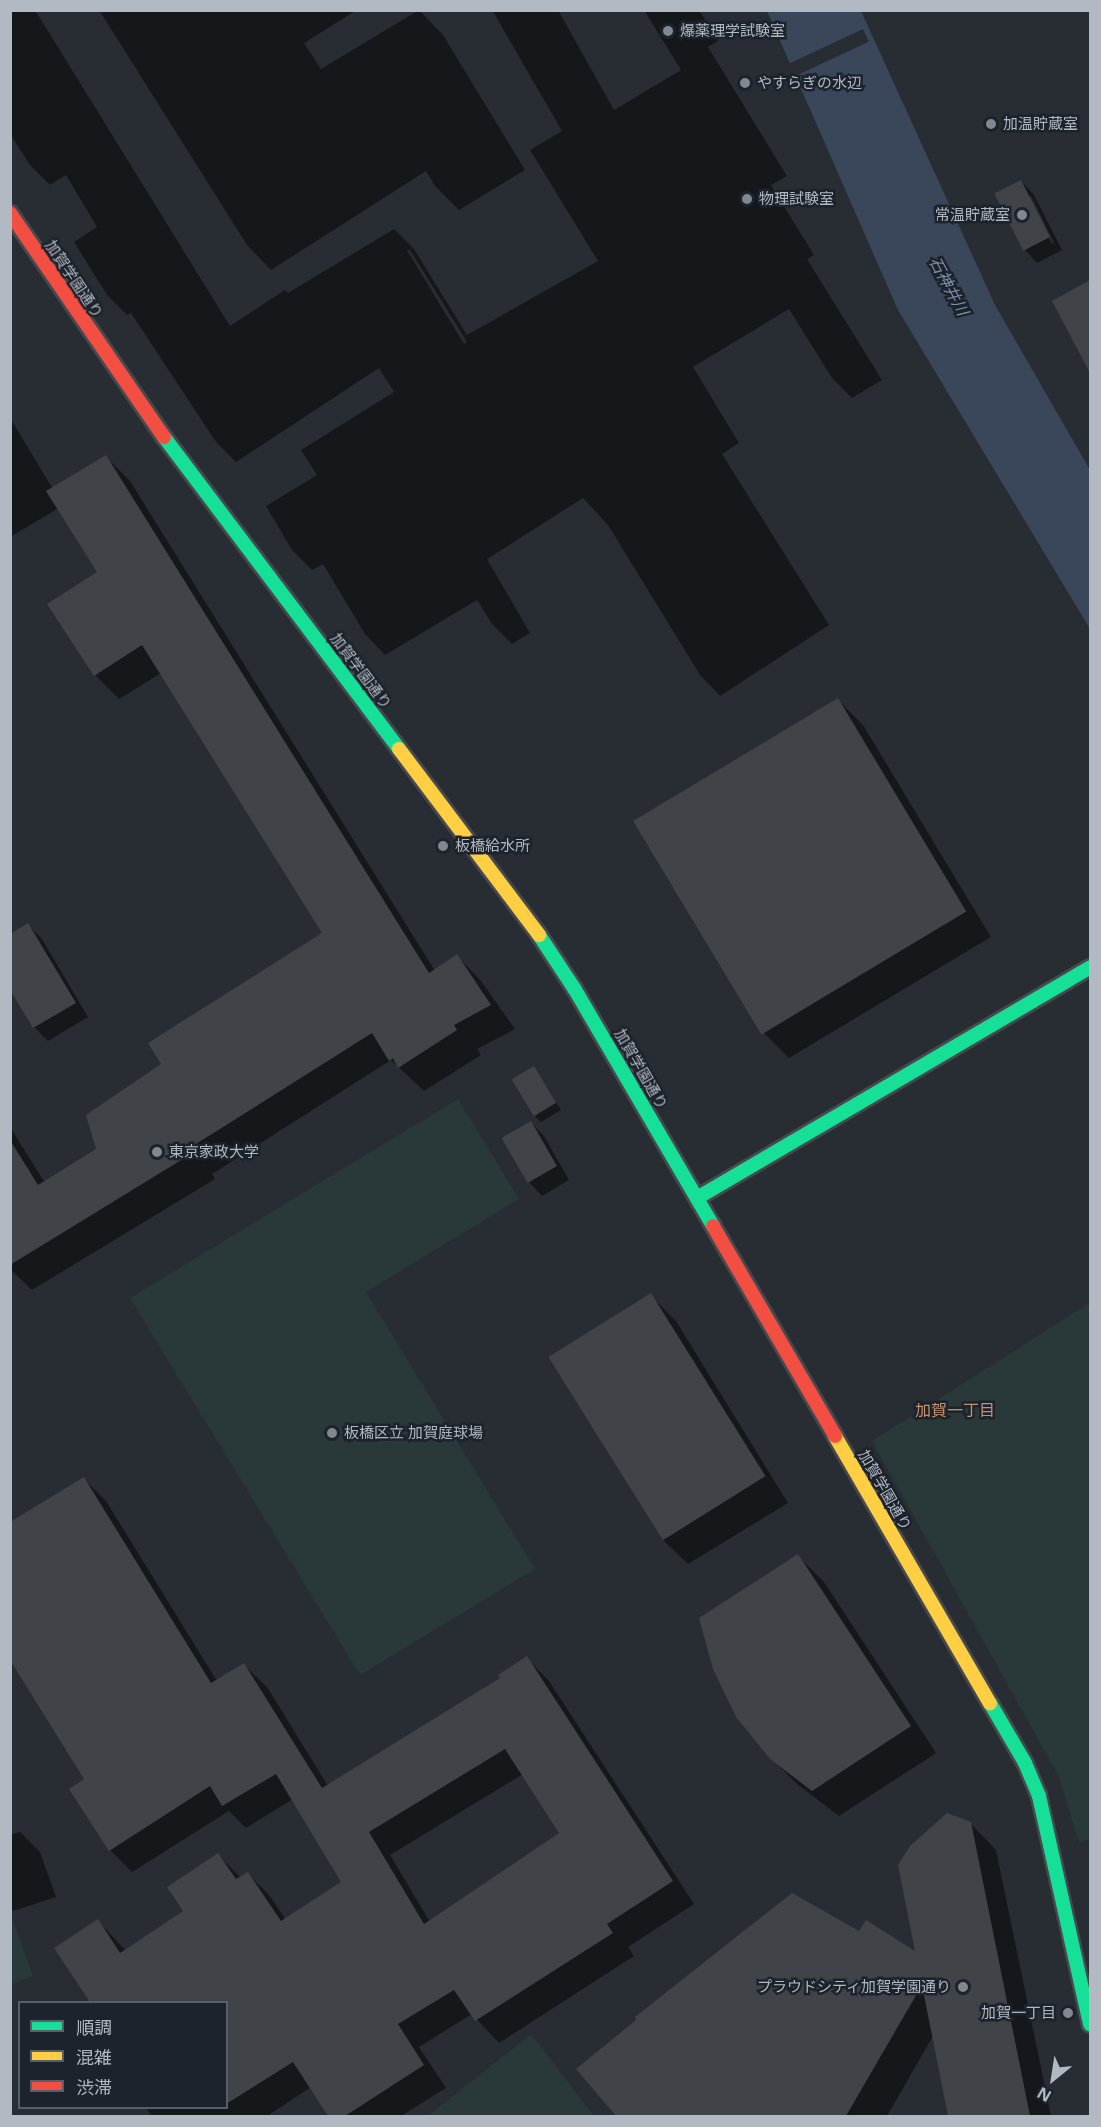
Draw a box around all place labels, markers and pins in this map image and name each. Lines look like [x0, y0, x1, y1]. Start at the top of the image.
place label: 爆薬理学試験室 [680, 22, 785, 40]
marker: 爆薬理学試験室 [661, 24, 675, 38]
place label: やすらぎの水辺 [757, 74, 862, 92]
marker: やすらぎの水辺 [738, 76, 752, 90]
place label: 加温貯蔵室 [1003, 115, 1078, 133]
marker: 加温貯蔵室 [984, 117, 998, 131]
place label: 物理試験室 [759, 190, 834, 208]
marker: 物理試験室 [740, 192, 754, 206]
place label: 常温貯蔵室 [935, 206, 1010, 224]
marker: 常温貯蔵室 [1015, 208, 1029, 222]
place label: 板橋給水所 [455, 837, 530, 855]
marker: 板橋給水所 [436, 839, 450, 853]
place label: 東京家政大学 [169, 1143, 259, 1161]
marker: 東京家政大学 [150, 1145, 164, 1159]
place label: 板橋区立 加賀庭球場 [344, 1424, 483, 1442]
marker: 板橋区立 加賀庭球場 [325, 1426, 339, 1440]
place label: プラウドシティ加賀学園通り [756, 1978, 951, 1996]
marker: プラウドシティ加賀学園通り [956, 1980, 970, 1994]
place label: 加賀一丁目 [981, 2004, 1056, 2022]
marker: 加賀一丁目 [1061, 2006, 1075, 2020]

